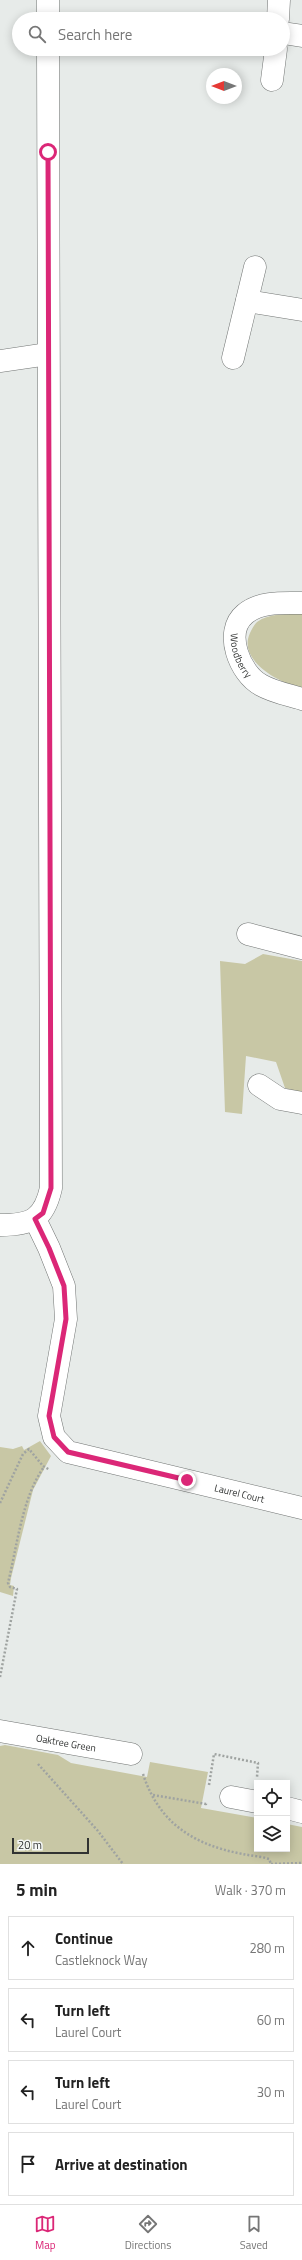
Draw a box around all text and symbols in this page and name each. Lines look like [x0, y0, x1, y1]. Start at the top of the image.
search box [12, 12, 290, 56]
icon: search [26, 23, 48, 45]
text: Search here [58, 23, 132, 46]
north arrow [206, 68, 242, 104]
route start [39, 143, 57, 161]
street label: Woodberry [227, 633, 256, 682]
route end [178, 1471, 196, 1489]
street label: Laurel Court [213, 1480, 266, 1507]
street label: Oaktree Green [35, 1730, 97, 1756]
map controls [254, 1780, 290, 1852]
button: locate [254, 1780, 290, 1816]
button: layers [254, 1816, 290, 1852]
scale bar [12, 1836, 89, 1855]
text: 20 m [18, 1837, 42, 1853]
text: 5 min [16, 1877, 57, 1903]
text: Walk · 370 m [215, 1880, 286, 1900]
text: Continue [55, 1927, 113, 1950]
icon: ahead [17, 1937, 39, 1959]
text: 280 m [249, 1938, 285, 1958]
text: Castleknock Way [55, 1950, 148, 1970]
text: Turn left [55, 1999, 110, 2022]
icon: left [17, 2009, 39, 2031]
text: 60 m [257, 2010, 285, 2030]
text: Laurel Court [55, 2022, 121, 2042]
text: Turn left [55, 2071, 110, 2094]
icon: left [17, 2081, 39, 2103]
text: 30 m [257, 2082, 285, 2102]
text: Laurel Court [55, 2094, 121, 2114]
icon: arrive [17, 2153, 39, 2175]
text: Arrive at destination [55, 2153, 188, 2176]
tab: Map [34, 2213, 56, 2253]
tab: Directions [125, 2213, 171, 2253]
tab: Saved [240, 2213, 268, 2253]

